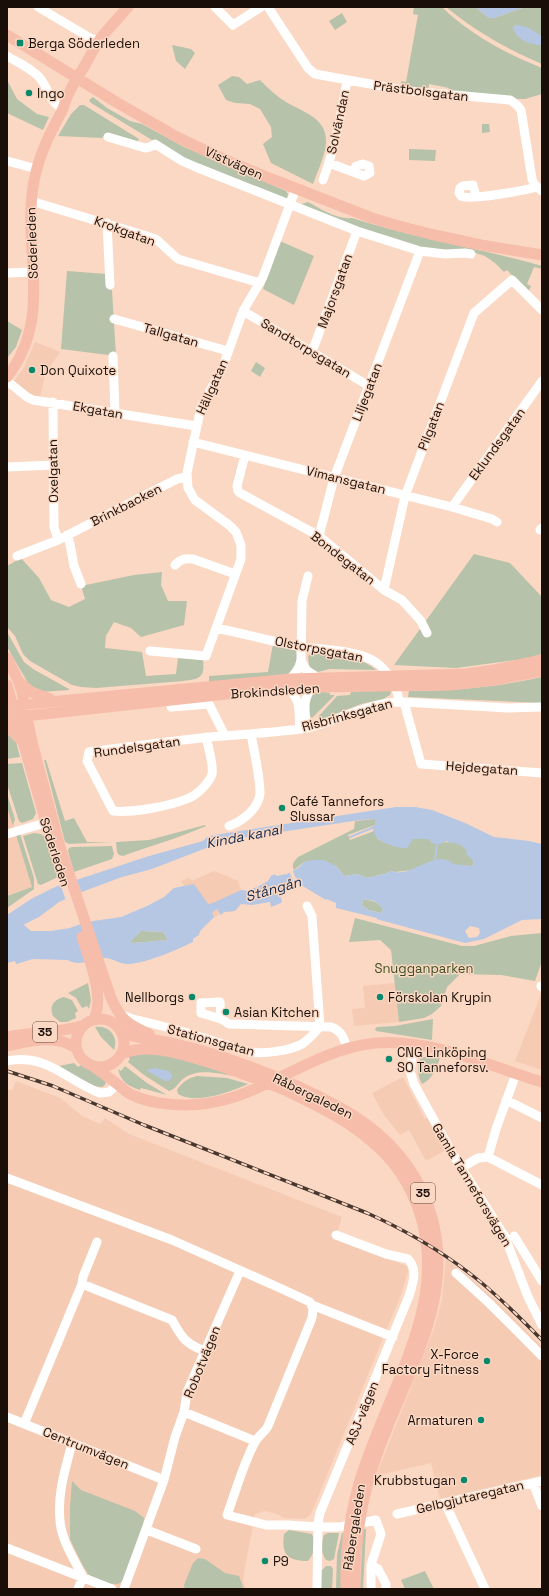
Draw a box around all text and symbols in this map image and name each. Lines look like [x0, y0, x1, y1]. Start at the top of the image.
place label: Berga Söderleden [28, 35, 140, 52]
marker: Berga Söderleden [15, 38, 25, 48]
street label: Prästbolsgatan [372, 77, 470, 105]
place label: Ingo [37, 85, 65, 102]
marker: Ingo [24, 88, 34, 98]
street label: Solvändan [323, 88, 353, 156]
street label: Vistvägen [202, 143, 266, 183]
street label: Söderleden [22, 207, 42, 279]
street label: Krokgatan [92, 212, 158, 250]
street label: Majorsgatan [314, 251, 356, 331]
street label: Sandtorpsgatan [258, 314, 354, 382]
street label: Tallgatan [141, 319, 201, 351]
street label: Hällgatan [192, 357, 232, 417]
street label: Liljegatan [348, 360, 386, 424]
place label: Don Quixote [40, 362, 116, 379]
marker: Don Quixote [27, 365, 37, 375]
street label: Ekgatan [72, 397, 124, 423]
street label: Pilgatan [414, 399, 448, 453]
street label: Eklundsgatan [465, 404, 529, 484]
street label: Oxelgatan [44, 439, 62, 503]
street label: Vimansgatan [304, 462, 388, 498]
street label: Brinkbacken [88, 480, 164, 530]
street label: Bondegatan [307, 527, 379, 589]
street label: Olstorpsgatan [274, 632, 364, 666]
street label: Brokindsleden [230, 679, 320, 703]
street label: Risbrinksgatan [300, 695, 394, 735]
street label: Rundelsgatan [93, 733, 181, 761]
street label: Hejdegatan [445, 757, 519, 779]
place label: Café Tannefors Slussar [290, 793, 384, 825]
marker: Café Tannefors Slussar [277, 803, 287, 813]
street label: Söderleden [36, 815, 74, 889]
water label: Kinda kanal [205, 820, 285, 852]
water label: Stångån [243, 872, 303, 906]
park label: Snugganparken [375, 960, 474, 977]
place label: Nellborgs [125, 989, 184, 1006]
place label: Förskolan Krypin [388, 989, 492, 1006]
marker: Nellborgs [187, 992, 197, 1002]
marker: Förskolan Krypin [375, 992, 385, 1002]
place label: Asian Kitchen [234, 1004, 319, 1021]
marker: Asian Kitchen [221, 1007, 231, 1017]
street label: Stationsgatan [165, 1020, 257, 1060]
road number: 35 [33, 1022, 57, 1042]
place label: CNG Linköping SO Tanneforsv. [397, 1044, 489, 1076]
marker: CNG Linköping SO Tanneforsv. [384, 1054, 394, 1064]
street label: Råbergaleden [270, 1069, 356, 1123]
street label: Gamla Tanneforsvägen [428, 1120, 516, 1250]
road number: 35 [411, 1183, 435, 1203]
street label: Robotvägen [180, 1323, 224, 1401]
place label: X-Force Factory Fitness [382, 1346, 479, 1378]
marker: X-Force Factory Fitness [482, 1356, 492, 1366]
street label: ASJ-vägen [342, 1379, 382, 1447]
place label: Armaturen [407, 1412, 473, 1429]
marker: Armaturen [476, 1415, 486, 1425]
street label: Centrumvägen [40, 1423, 132, 1473]
place label: Krubbstugan [374, 1472, 456, 1489]
marker: Krubbstugan [459, 1475, 469, 1485]
street label: Gelbgjutaregatan [415, 1476, 525, 1518]
street label: Råbergaleden [339, 1483, 369, 1571]
place label: P9 [273, 1553, 289, 1570]
marker: P9 [260, 1556, 270, 1566]

